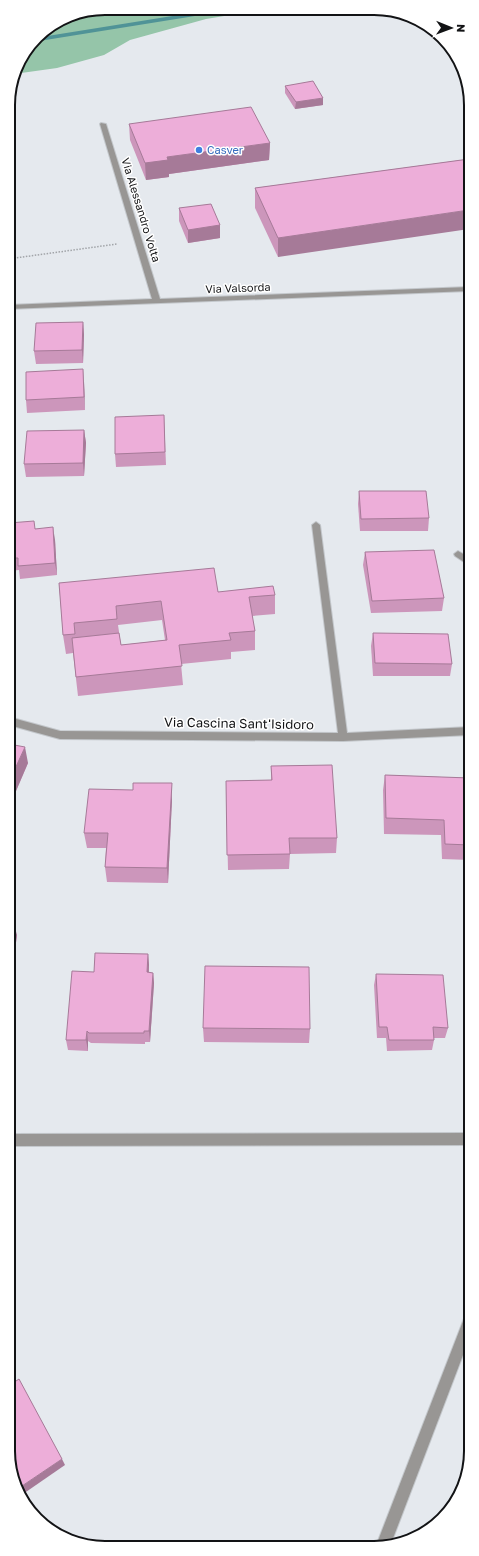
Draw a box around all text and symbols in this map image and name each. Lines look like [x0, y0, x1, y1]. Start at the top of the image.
north arrow [431, 8, 471, 48]
text: N [455, 24, 468, 32]
place label: Casver [207, 143, 244, 156]
marker: Casver [194, 145, 204, 155]
street label: Via Alessandro Volta [119, 156, 164, 264]
street label: Via Valsorda [205, 280, 271, 295]
street label: Via Cascina Sant'Isidoro [164, 714, 314, 732]

